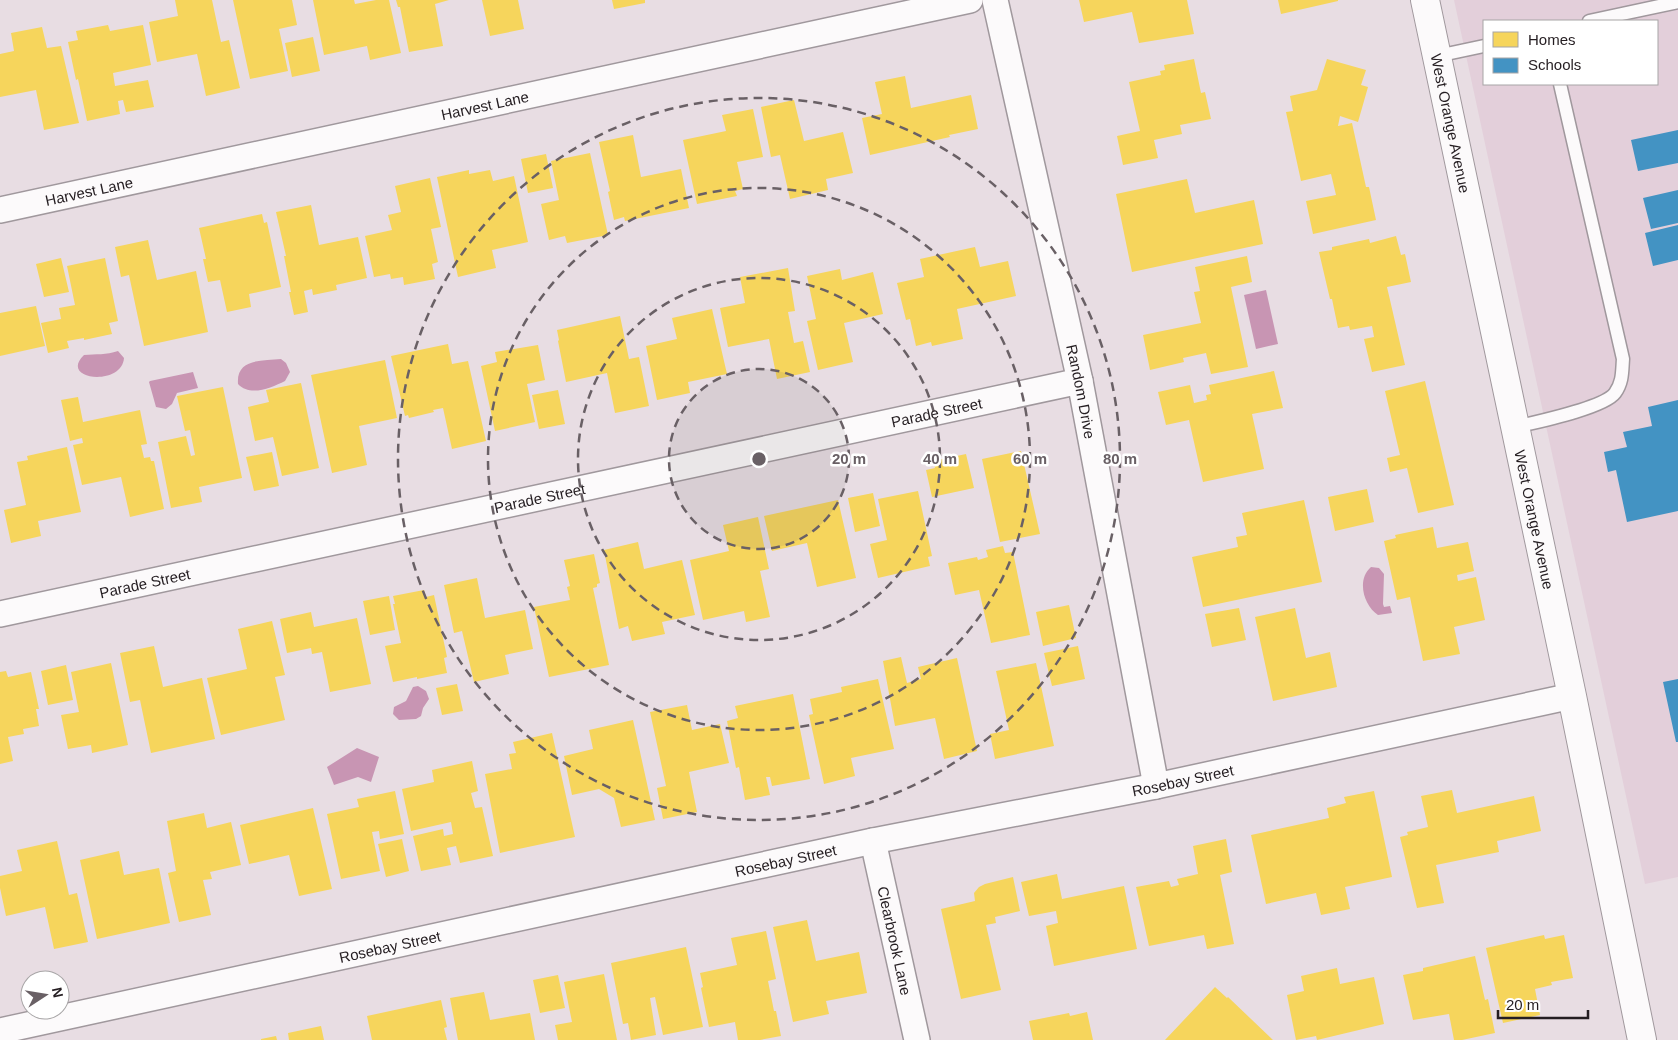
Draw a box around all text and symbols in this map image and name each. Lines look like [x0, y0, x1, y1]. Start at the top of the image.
legend [1483, 20, 1658, 85]
text: Homes [1528, 31, 1576, 48]
street label: West Orange Avenue [1428, 52, 1474, 195]
text: Schools [1528, 56, 1581, 73]
street label: Harvest Lane [439, 87, 530, 123]
street label: Harvest Lane [44, 173, 134, 208]
street label: Random Drive [1064, 343, 1099, 440]
street label: Parade Street [889, 394, 984, 430]
street label: West Orange Avenue [1512, 448, 1558, 591]
centre of rings [750, 450, 768, 468]
text: 20 m [832, 450, 866, 467]
text: 40 m [923, 450, 957, 467]
text: 60 m [1013, 450, 1047, 467]
text: 80 m [1103, 450, 1137, 467]
street label: Parade Street [493, 479, 587, 516]
street label: Parade Street [98, 565, 193, 601]
street label: Rosebay Street [1130, 761, 1236, 799]
street label: Rosebay Street [733, 841, 839, 879]
street label: Clearbrook Lane [875, 885, 915, 997]
street label: Rosebay Street [338, 927, 443, 965]
north arrow [20, 970, 70, 1020]
text: N [49, 986, 67, 999]
scale bar [1498, 988, 1588, 1020]
text: 20 m [1506, 996, 1539, 1013]

